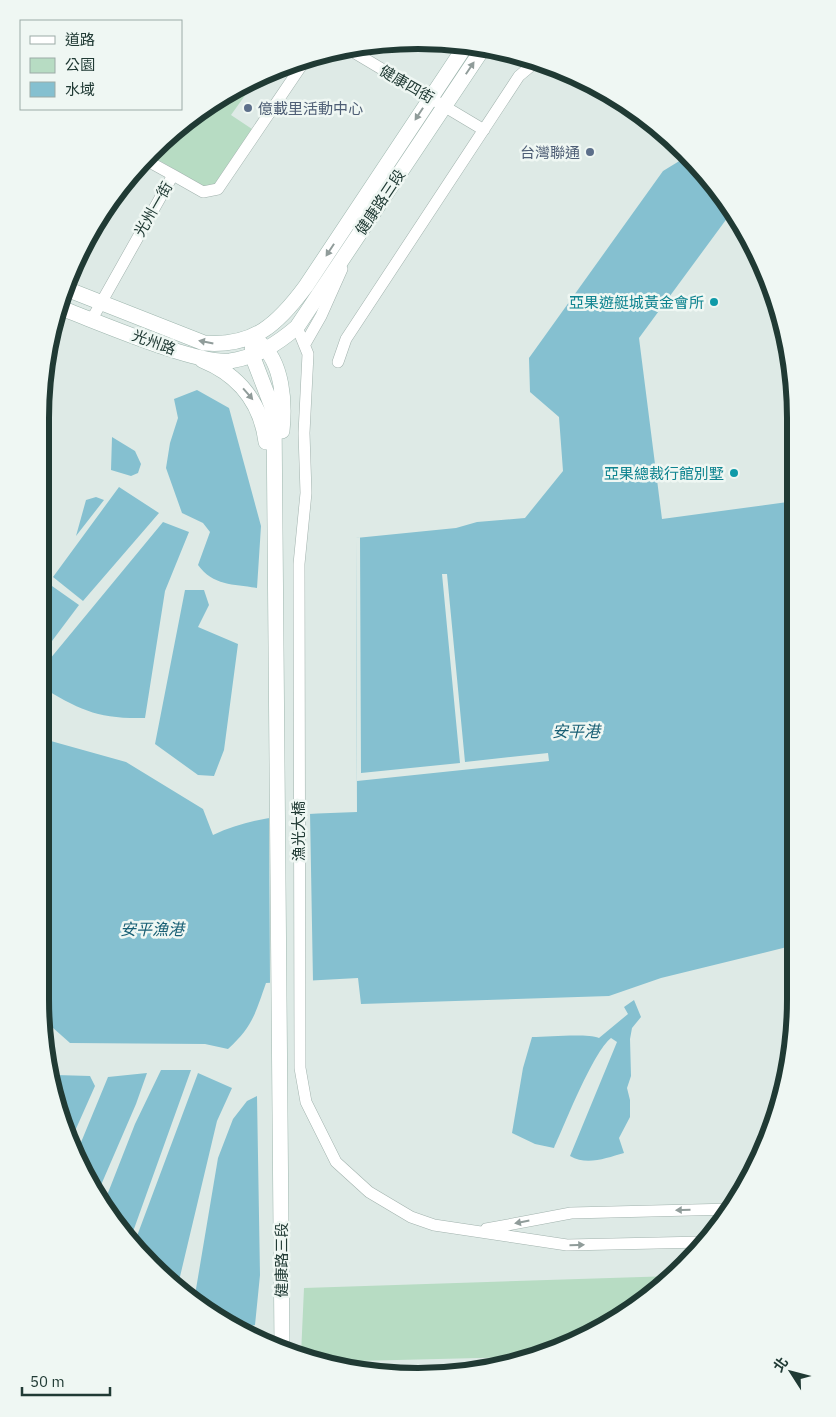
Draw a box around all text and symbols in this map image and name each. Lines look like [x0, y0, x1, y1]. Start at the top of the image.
legend [20, 20, 182, 110]
text: 道路 [65, 30, 95, 49]
text: 公園 [65, 55, 95, 74]
street label: 健康四街 [376, 61, 438, 107]
one-way arrow [465, 61, 475, 75]
text: 水域 [65, 80, 95, 99]
place label: 億載里活動中心 [258, 99, 363, 118]
marker: 億載里活動中心 [242, 102, 254, 114]
one-way arrow [415, 108, 424, 121]
place label: 台灣聯通 [520, 143, 580, 162]
marker: 台灣聯通 [584, 146, 596, 158]
street label: 健康路三段 [351, 166, 409, 238]
street label: 光州一街 [130, 178, 176, 240]
one-way arrow [325, 244, 335, 257]
place label: 亞果遊艇城黃金會所 [569, 293, 704, 312]
marker: 亞果遊艇城黃金會所 [708, 296, 720, 308]
street label: 光州路 [130, 325, 178, 359]
one-way arrow [197, 338, 213, 346]
one-way arrow [242, 388, 254, 400]
place label: 亞果總裁行館別墅 [604, 464, 724, 483]
marker: 亞果總裁行館別墅 [728, 467, 740, 479]
water label: 安平港 [552, 721, 602, 741]
street label: 漁光大橋 [289, 801, 308, 861]
water label: 安平漁港 [120, 919, 186, 939]
one-way arrow [675, 1206, 691, 1214]
one-way arrow [513, 1218, 529, 1226]
street label: 健康路三段 [272, 1222, 291, 1298]
one-way arrow [569, 1241, 585, 1249]
north arrow [766, 1347, 816, 1397]
text: 北 [769, 1353, 792, 1375]
scale bar [22, 1364, 110, 1396]
text: 50 m [30, 1372, 65, 1391]

